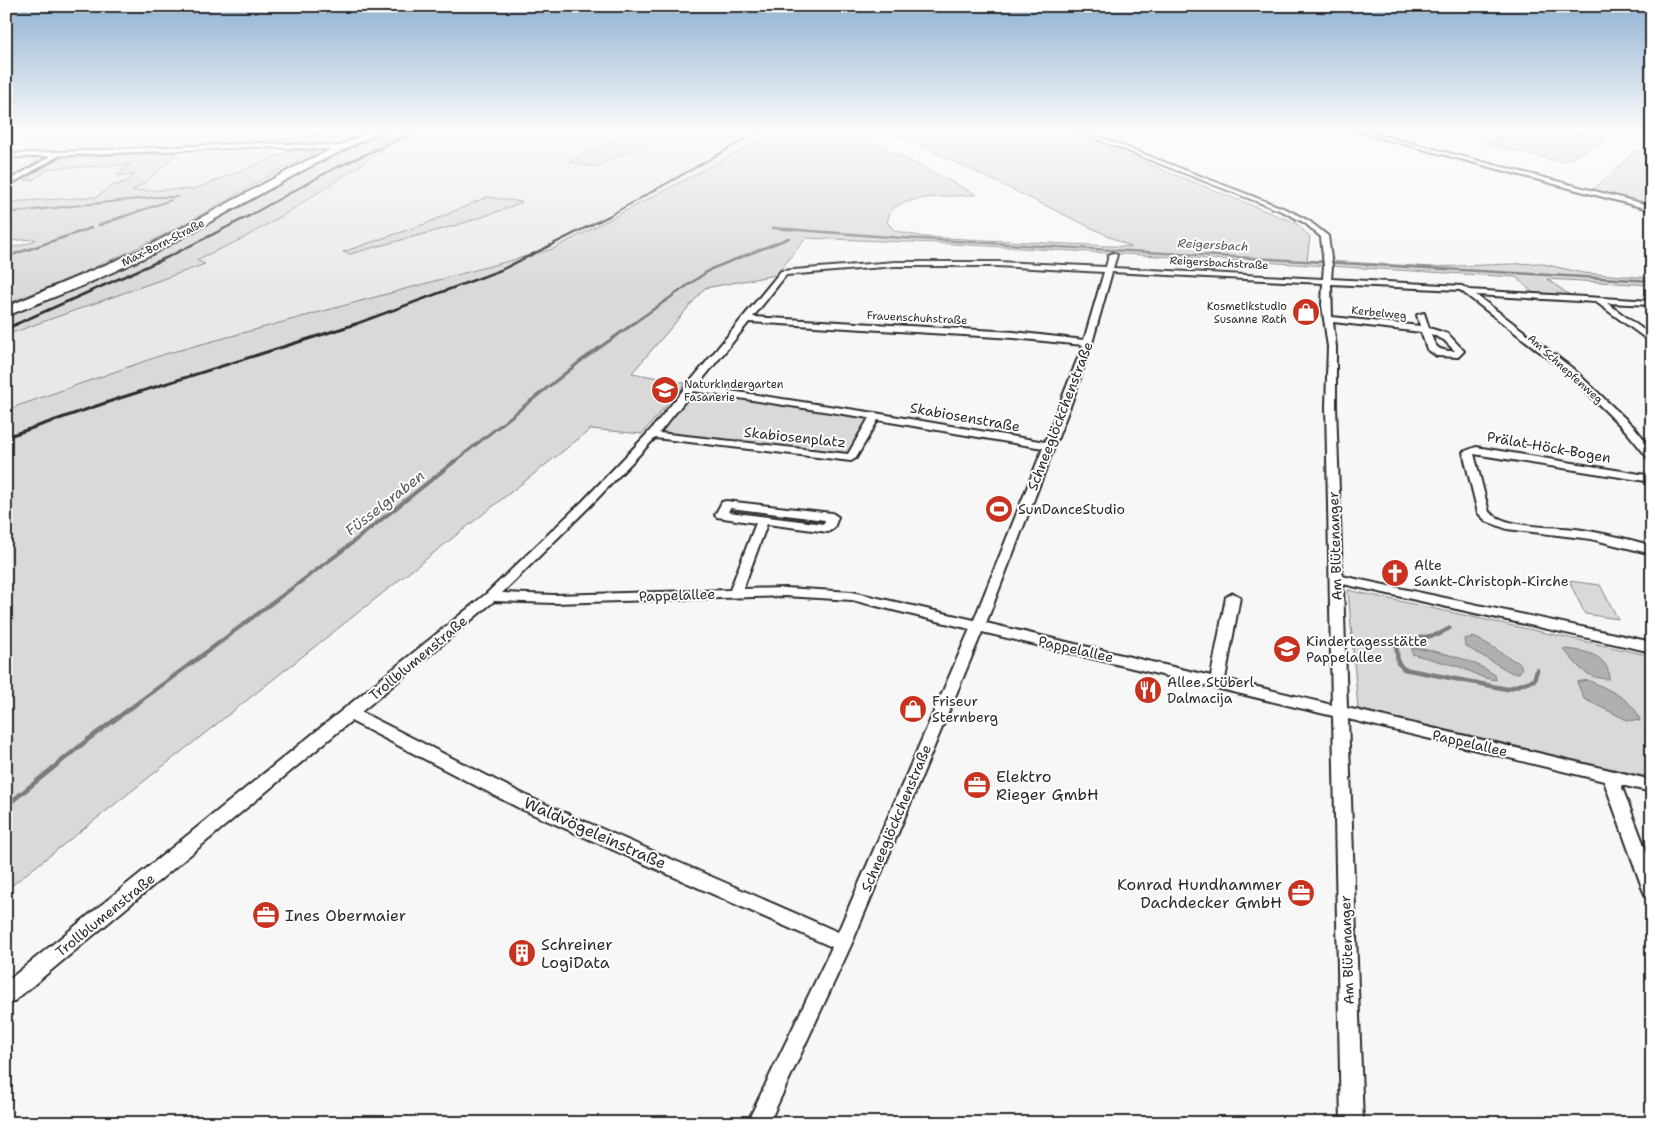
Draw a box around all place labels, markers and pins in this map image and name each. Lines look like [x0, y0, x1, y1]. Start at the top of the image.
shop icon: Kosmetikstudio Susanne Rath [1291, 297, 1321, 327]
place label: Kosmetikstudio Susanne Rath [1207, 299, 1287, 327]
school or university icon: Naturkindergarten Fasanerie [650, 375, 680, 405]
place label: Naturkindergarten Fasanerie [684, 377, 784, 405]
sports icon: SunDanceStudio [984, 494, 1014, 524]
place label: SunDanceStudio [1018, 500, 1125, 518]
place label: Alte Sankt-Christoph-Kirche [1414, 556, 1569, 590]
church icon: Alte Sankt-Christoph-Kirche [1380, 558, 1410, 588]
place label: Kindertagesstätte Pappelallee [1306, 632, 1427, 666]
school or university icon: Kindertagesstätte Pappelallee [1272, 634, 1302, 664]
place label: Allee Stüberl Dalmacija [1167, 673, 1255, 707]
restaurant icon: Allee Stüberl Dalmacija [1133, 675, 1163, 705]
place label: Friseur Sternberg [932, 692, 998, 726]
shop icon: Friseur Sternberg [898, 694, 928, 724]
place label: Elektro Rieger GmbH [996, 766, 1099, 805]
office icon: Elektro Rieger GmbH [962, 770, 992, 800]
place label: Konrad Hundhammer Dachdecker GmbH [1117, 874, 1282, 913]
office icon: Konrad Hundhammer Dachdecker GmbH [1286, 878, 1316, 908]
office icon: Ines Obermaier [251, 900, 281, 930]
place label: Ines Obermaier [285, 905, 406, 926]
place label: Schreiner LogiData [541, 934, 613, 973]
building icon: Schreiner LogiData [507, 938, 537, 968]

